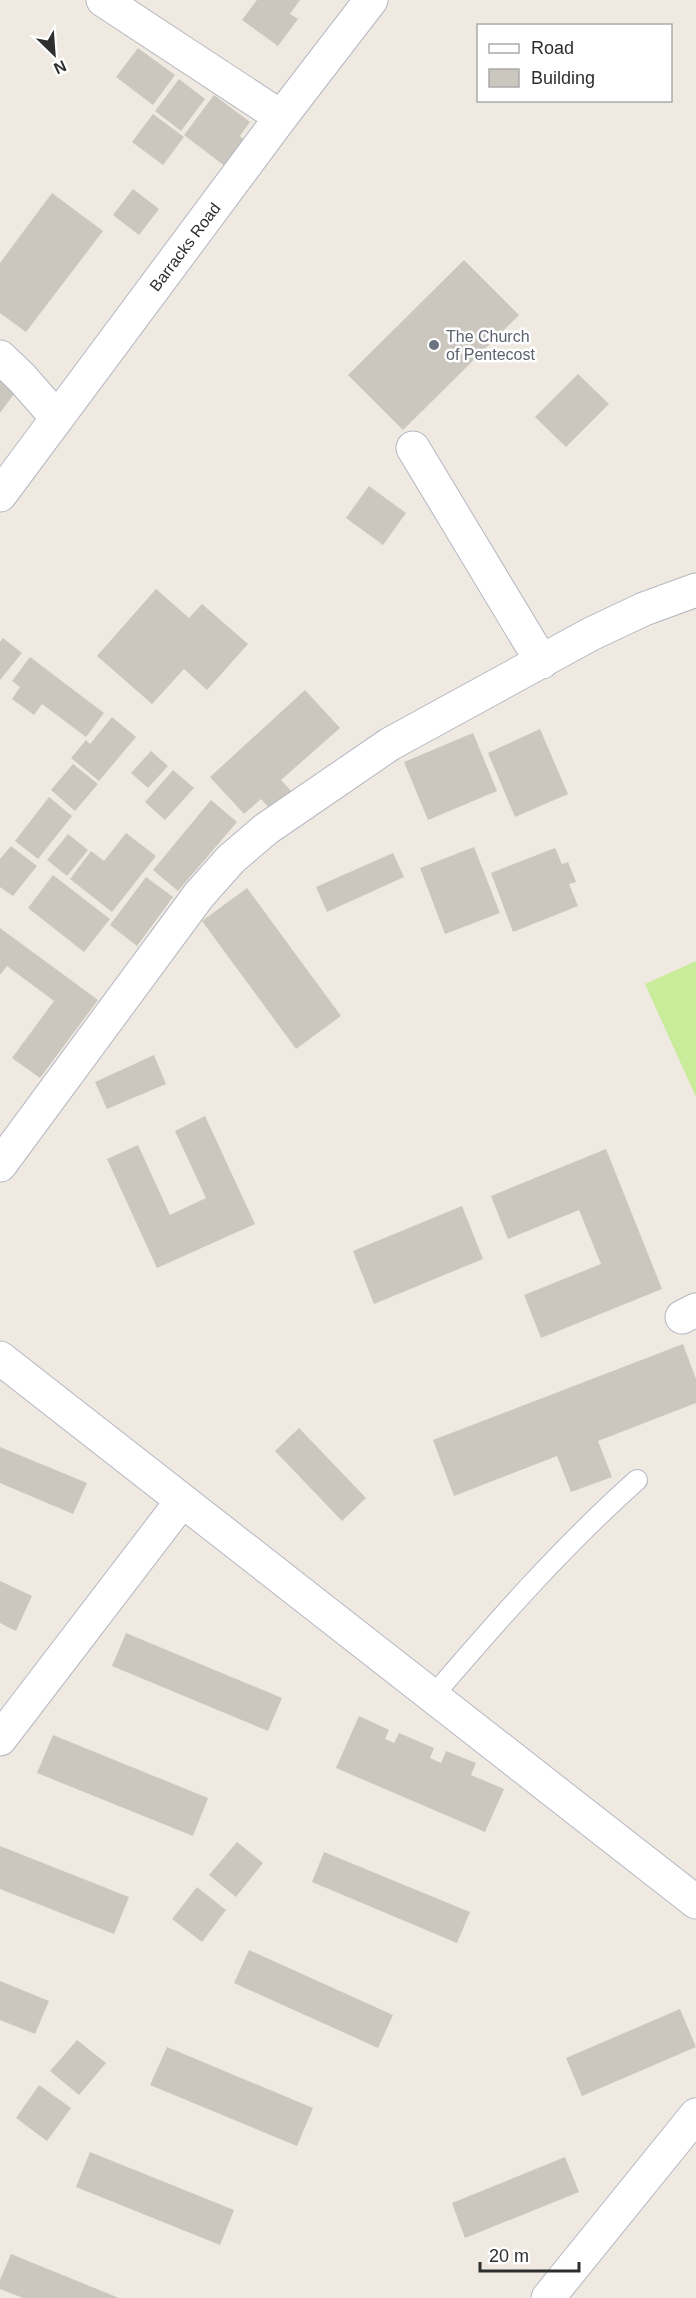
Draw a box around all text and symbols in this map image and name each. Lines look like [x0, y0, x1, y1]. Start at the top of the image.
north arrow [24, 24, 84, 84]
legend [477, 24, 672, 102]
text: Road [531, 38, 574, 58]
text: N [51, 57, 69, 77]
text: Building [531, 68, 595, 88]
street label: Barracks Road [146, 200, 224, 294]
place label: The Church of Pentecost [446, 328, 536, 363]
marker: The Church of Pentecost [427, 338, 441, 352]
scale bar [480, 2235, 579, 2273]
text: 20 m [489, 2246, 529, 2266]

